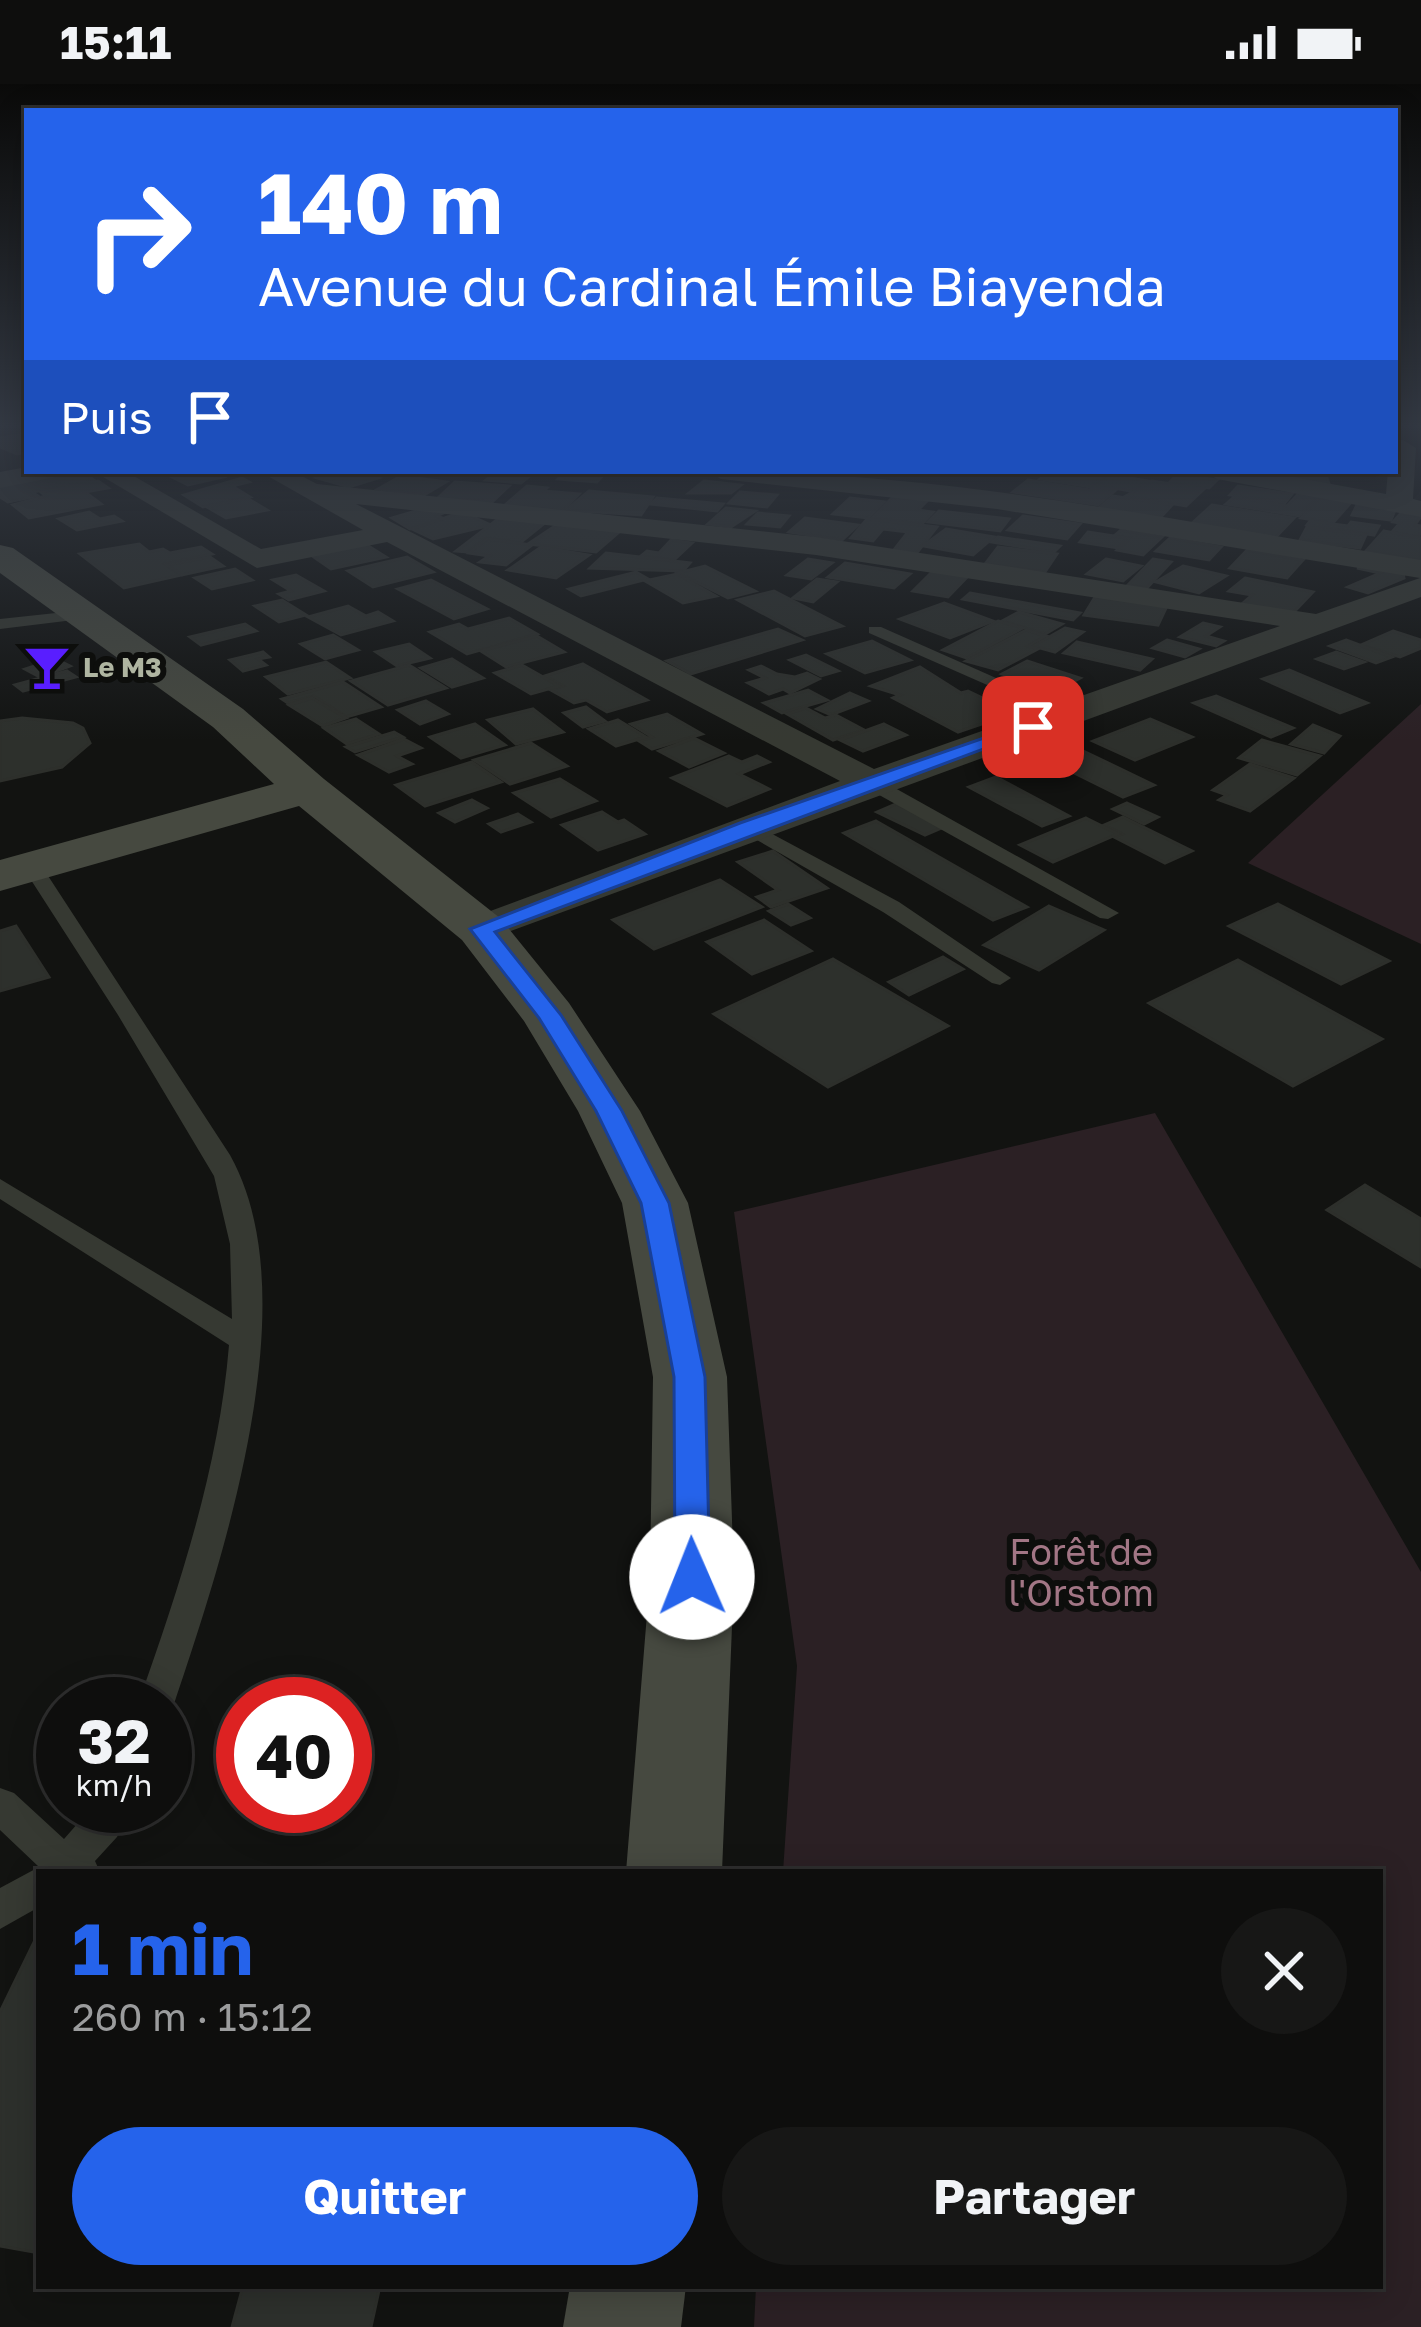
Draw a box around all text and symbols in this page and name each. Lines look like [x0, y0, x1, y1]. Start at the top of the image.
text: 15:11 [60, 15, 171, 69]
text: 140 m [258, 152, 503, 252]
icon: right [60, 156, 216, 312]
text: Avenue du Cardinal Émile Biayenda [258, 253, 1166, 318]
icon: arrive [177, 384, 243, 450]
text: Puis [60, 390, 153, 444]
bar icon: Le M3 [22, 642, 72, 692]
place label: Le M3 [83, 651, 162, 683]
pin [982, 676, 1084, 778]
icon: arrive [1000, 694, 1066, 760]
position arrow [629, 1514, 755, 1640]
park label: Forêt de l'Orstom [1008, 1530, 1154, 1614]
speed limit sign: 40 [216, 1677, 372, 1833]
text: 32 [77, 1704, 151, 1776]
text: km/h [76, 1767, 152, 1803]
text: 1 min [72, 1904, 253, 1991]
button: close [1221, 1908, 1347, 2034]
text: 260 m · 15:12 [72, 1993, 313, 2040]
button: Quitter [72, 2127, 698, 2265]
button: Partager [722, 2127, 1347, 2265]

